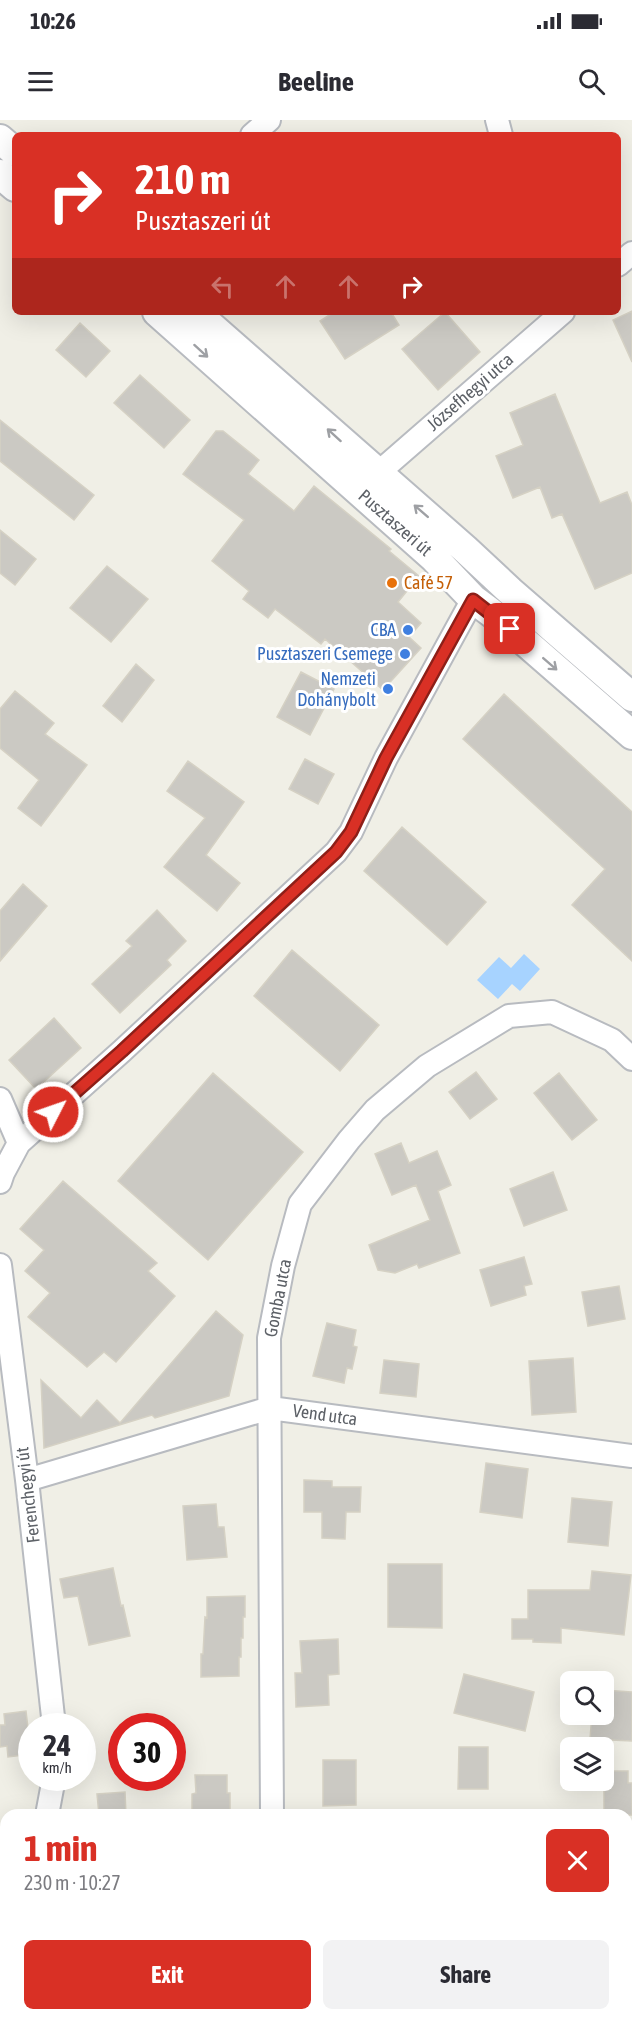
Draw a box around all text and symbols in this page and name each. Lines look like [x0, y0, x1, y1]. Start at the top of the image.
text: 10:26 [30, 8, 76, 34]
icon: menu [24, 65, 57, 98]
icon: search [575, 65, 608, 98]
text: Beeline [278, 66, 354, 97]
text: 210 m [135, 155, 230, 203]
icon: right [36, 156, 114, 234]
text: Pusztaszeri út [135, 205, 271, 236]
icon: left [206, 270, 239, 303]
icon: ahead [269, 270, 302, 303]
icon: ahead [332, 270, 365, 303]
icon: right [395, 270, 428, 303]
one-way arrow [193, 344, 208, 358]
street label: Józsefhegyi utca [422, 348, 517, 435]
one-way arrow [327, 428, 342, 442]
street label: Pusztaszeri út [354, 485, 436, 560]
one-way arrow [414, 504, 429, 518]
place label: Café 57 [404, 572, 453, 593]
marker: Café 57 [385, 576, 399, 590]
pin [484, 603, 535, 654]
icon: arrive [493, 612, 526, 645]
place label: CBA [371, 619, 396, 640]
marker: CBA [401, 623, 415, 637]
place label: Pusztaszeri Csemege [257, 643, 393, 664]
marker: Pusztaszeri Csemege [398, 647, 412, 661]
one-way arrow [542, 657, 557, 671]
place label: Nemzeti Dohánybolt [297, 668, 376, 710]
marker: Nemzeti Dohánybolt [381, 682, 395, 696]
position arrow [21, 1080, 85, 1144]
street label: Gomba utca [260, 1257, 295, 1339]
street label: Vend utca [291, 1400, 359, 1429]
street label: Ferenchegyi út [11, 1446, 44, 1544]
map controls [560, 1671, 614, 1791]
button: search [560, 1671, 614, 1725]
speed limit sign: 30 [108, 1713, 186, 1791]
text: 24 [43, 1728, 71, 1762]
button: layers [560, 1737, 614, 1791]
text: km/h [42, 1759, 72, 1776]
text: 1 min [24, 1827, 98, 1869]
button: close [546, 1829, 609, 1892]
text: 230 m · 10:27 [24, 1871, 121, 1894]
button: Exit [24, 1940, 311, 2009]
button: Share [323, 1940, 609, 2009]

